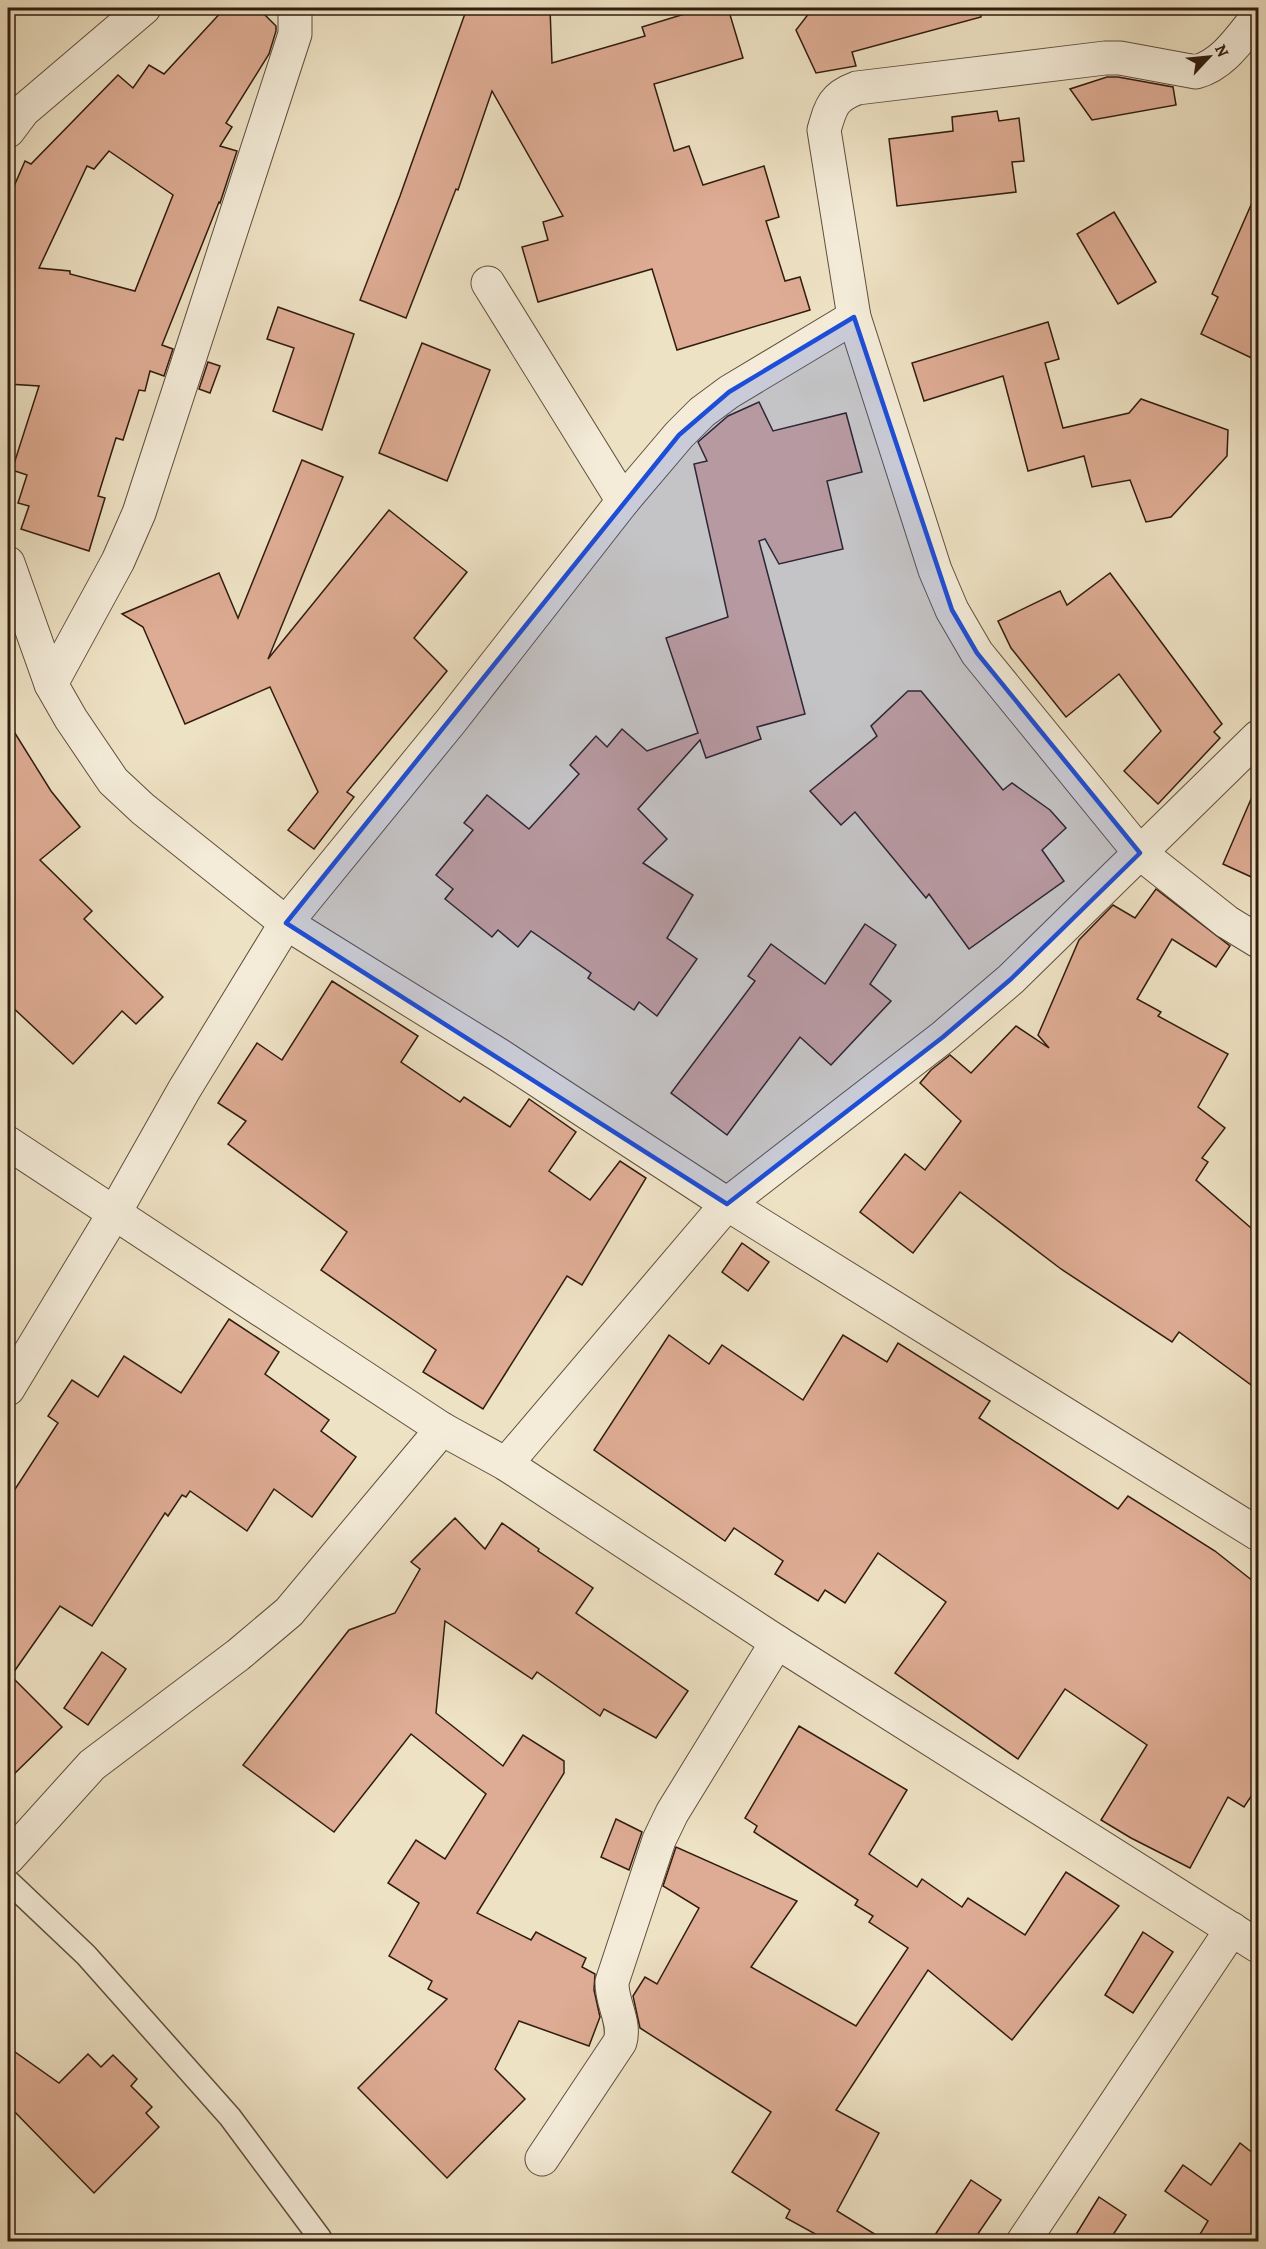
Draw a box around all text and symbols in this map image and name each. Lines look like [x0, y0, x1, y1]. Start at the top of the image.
north arrow [1179, 27, 1239, 87]
text: N [1209, 41, 1234, 61]

